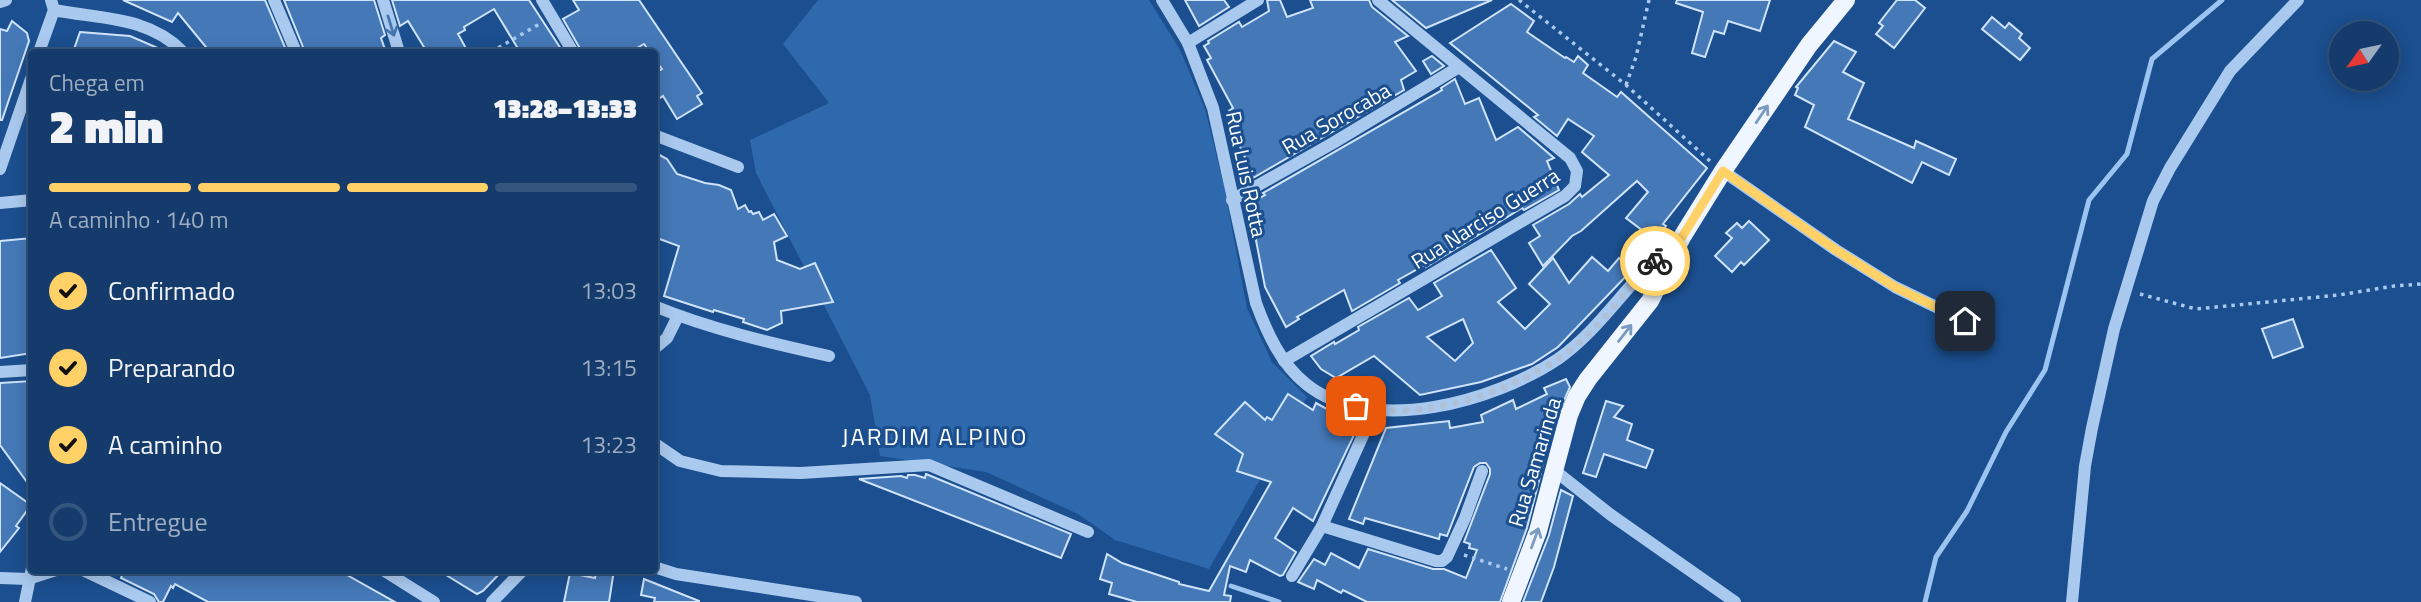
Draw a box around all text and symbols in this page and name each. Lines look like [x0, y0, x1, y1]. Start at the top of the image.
one-way arrow [386, 15, 399, 37]
north arrow [2329, 21, 2399, 91]
map controls [2329, 21, 2399, 91]
text: Chega em [49, 65, 145, 100]
street label: Rua Sorocaba [1276, 74, 1397, 162]
text: 13:28–13:33 [493, 89, 637, 128]
text: 2 min [49, 91, 163, 161]
one-way arrow [1755, 105, 1769, 125]
street label: Rua Luis Rotta [1218, 108, 1276, 241]
street label: Rua Narciso Guerra [1404, 159, 1566, 277]
text: A caminho · 140 m [49, 202, 228, 237]
courier [1620, 226, 1690, 296]
icon: bike [1636, 242, 1674, 280]
text: Confirmado [108, 271, 235, 310]
icon: check [49, 272, 87, 310]
text: 13:03 [580, 273, 637, 308]
pin [1935, 291, 1995, 351]
icon: home [1946, 302, 1984, 340]
one-way arrow [1617, 324, 1632, 342]
text: Preparando [108, 348, 235, 387]
icon: check [49, 349, 87, 387]
text: 13:15 [580, 350, 637, 385]
pin [1326, 376, 1386, 436]
icon: bag [1337, 387, 1375, 425]
street label: Rua Samarinda [1499, 393, 1569, 531]
district label: JARDIM ALPINO [842, 418, 1028, 454]
text: A caminho [108, 425, 223, 464]
icon: check [49, 426, 87, 464]
text: 13:23 [580, 427, 637, 462]
text: Entregue [108, 502, 208, 541]
one-way arrow [1530, 528, 1542, 550]

